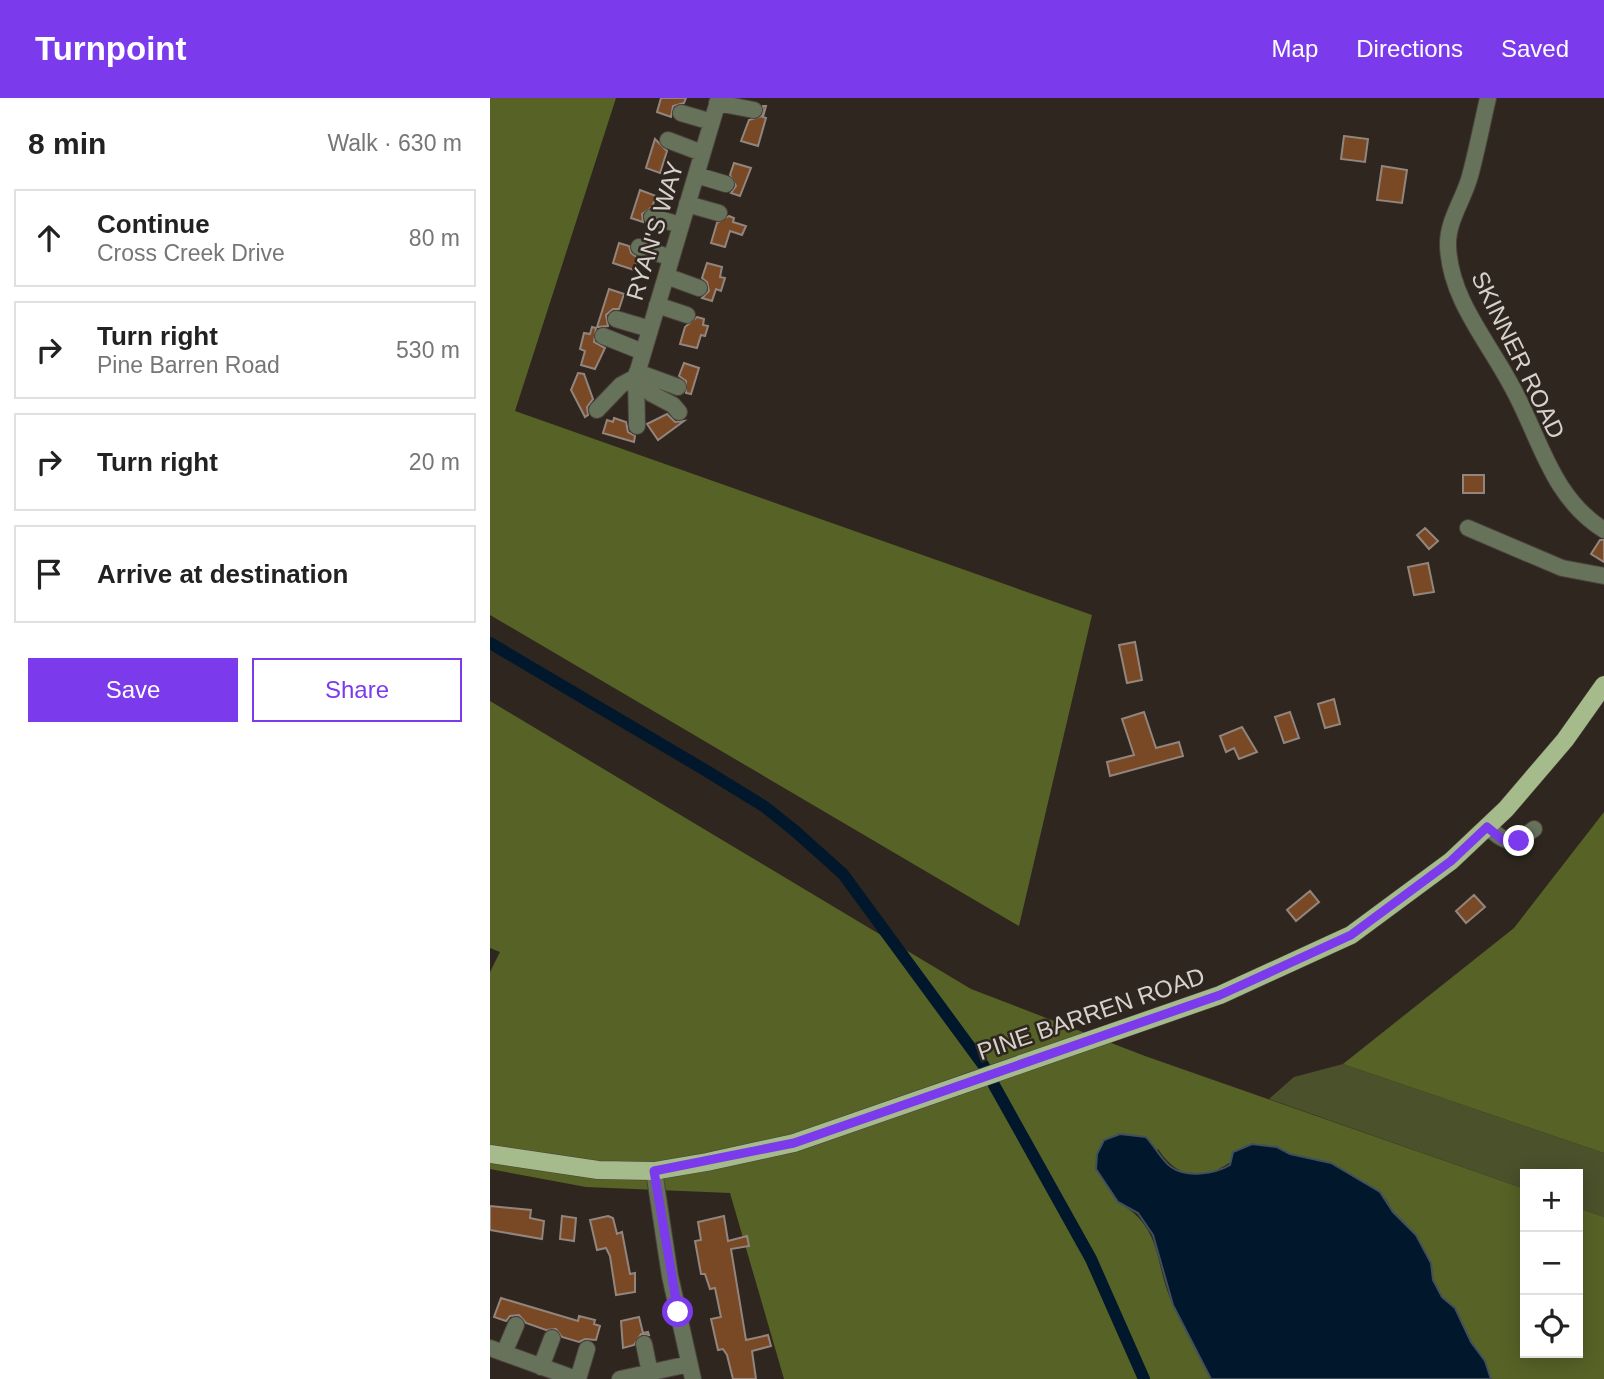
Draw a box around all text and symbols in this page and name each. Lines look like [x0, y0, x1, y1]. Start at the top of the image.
text: Turnpoint [35, 30, 187, 67]
text: Map [1272, 35, 1318, 62]
text: Directions [1356, 35, 1463, 62]
text: Saved [1501, 35, 1569, 62]
text: 8 min [28, 127, 106, 160]
text: Walk · 630 m [327, 130, 462, 156]
street label: RYAN'S WAY [621, 158, 688, 304]
text: Continue [97, 209, 210, 239]
icon: ahead [30, 219, 68, 257]
text: 80 m [409, 225, 460, 251]
text: Cross Creek Drive [97, 240, 285, 266]
street label: SKINNER ROAD [1466, 267, 1571, 443]
text: Turn right [97, 321, 218, 351]
icon: right [30, 331, 68, 369]
text: 530 m [396, 337, 460, 363]
text: Pine Barren Road [97, 352, 280, 378]
icon: right [30, 443, 68, 481]
text: Turn right [97, 447, 218, 477]
text: 20 m [409, 449, 460, 475]
icon: arrive [30, 555, 68, 593]
text: Arrive at destination [97, 559, 348, 589]
button: Save [28, 658, 238, 722]
button: Share [252, 658, 462, 722]
route end [1503, 825, 1534, 856]
street label: PINE BARREN ROAD [974, 962, 1208, 1065]
map controls [1520, 1169, 1583, 1358]
button: + [1520, 1169, 1583, 1232]
button: − [1520, 1232, 1583, 1295]
button: locate [1520, 1295, 1583, 1358]
route start [662, 1296, 693, 1327]

